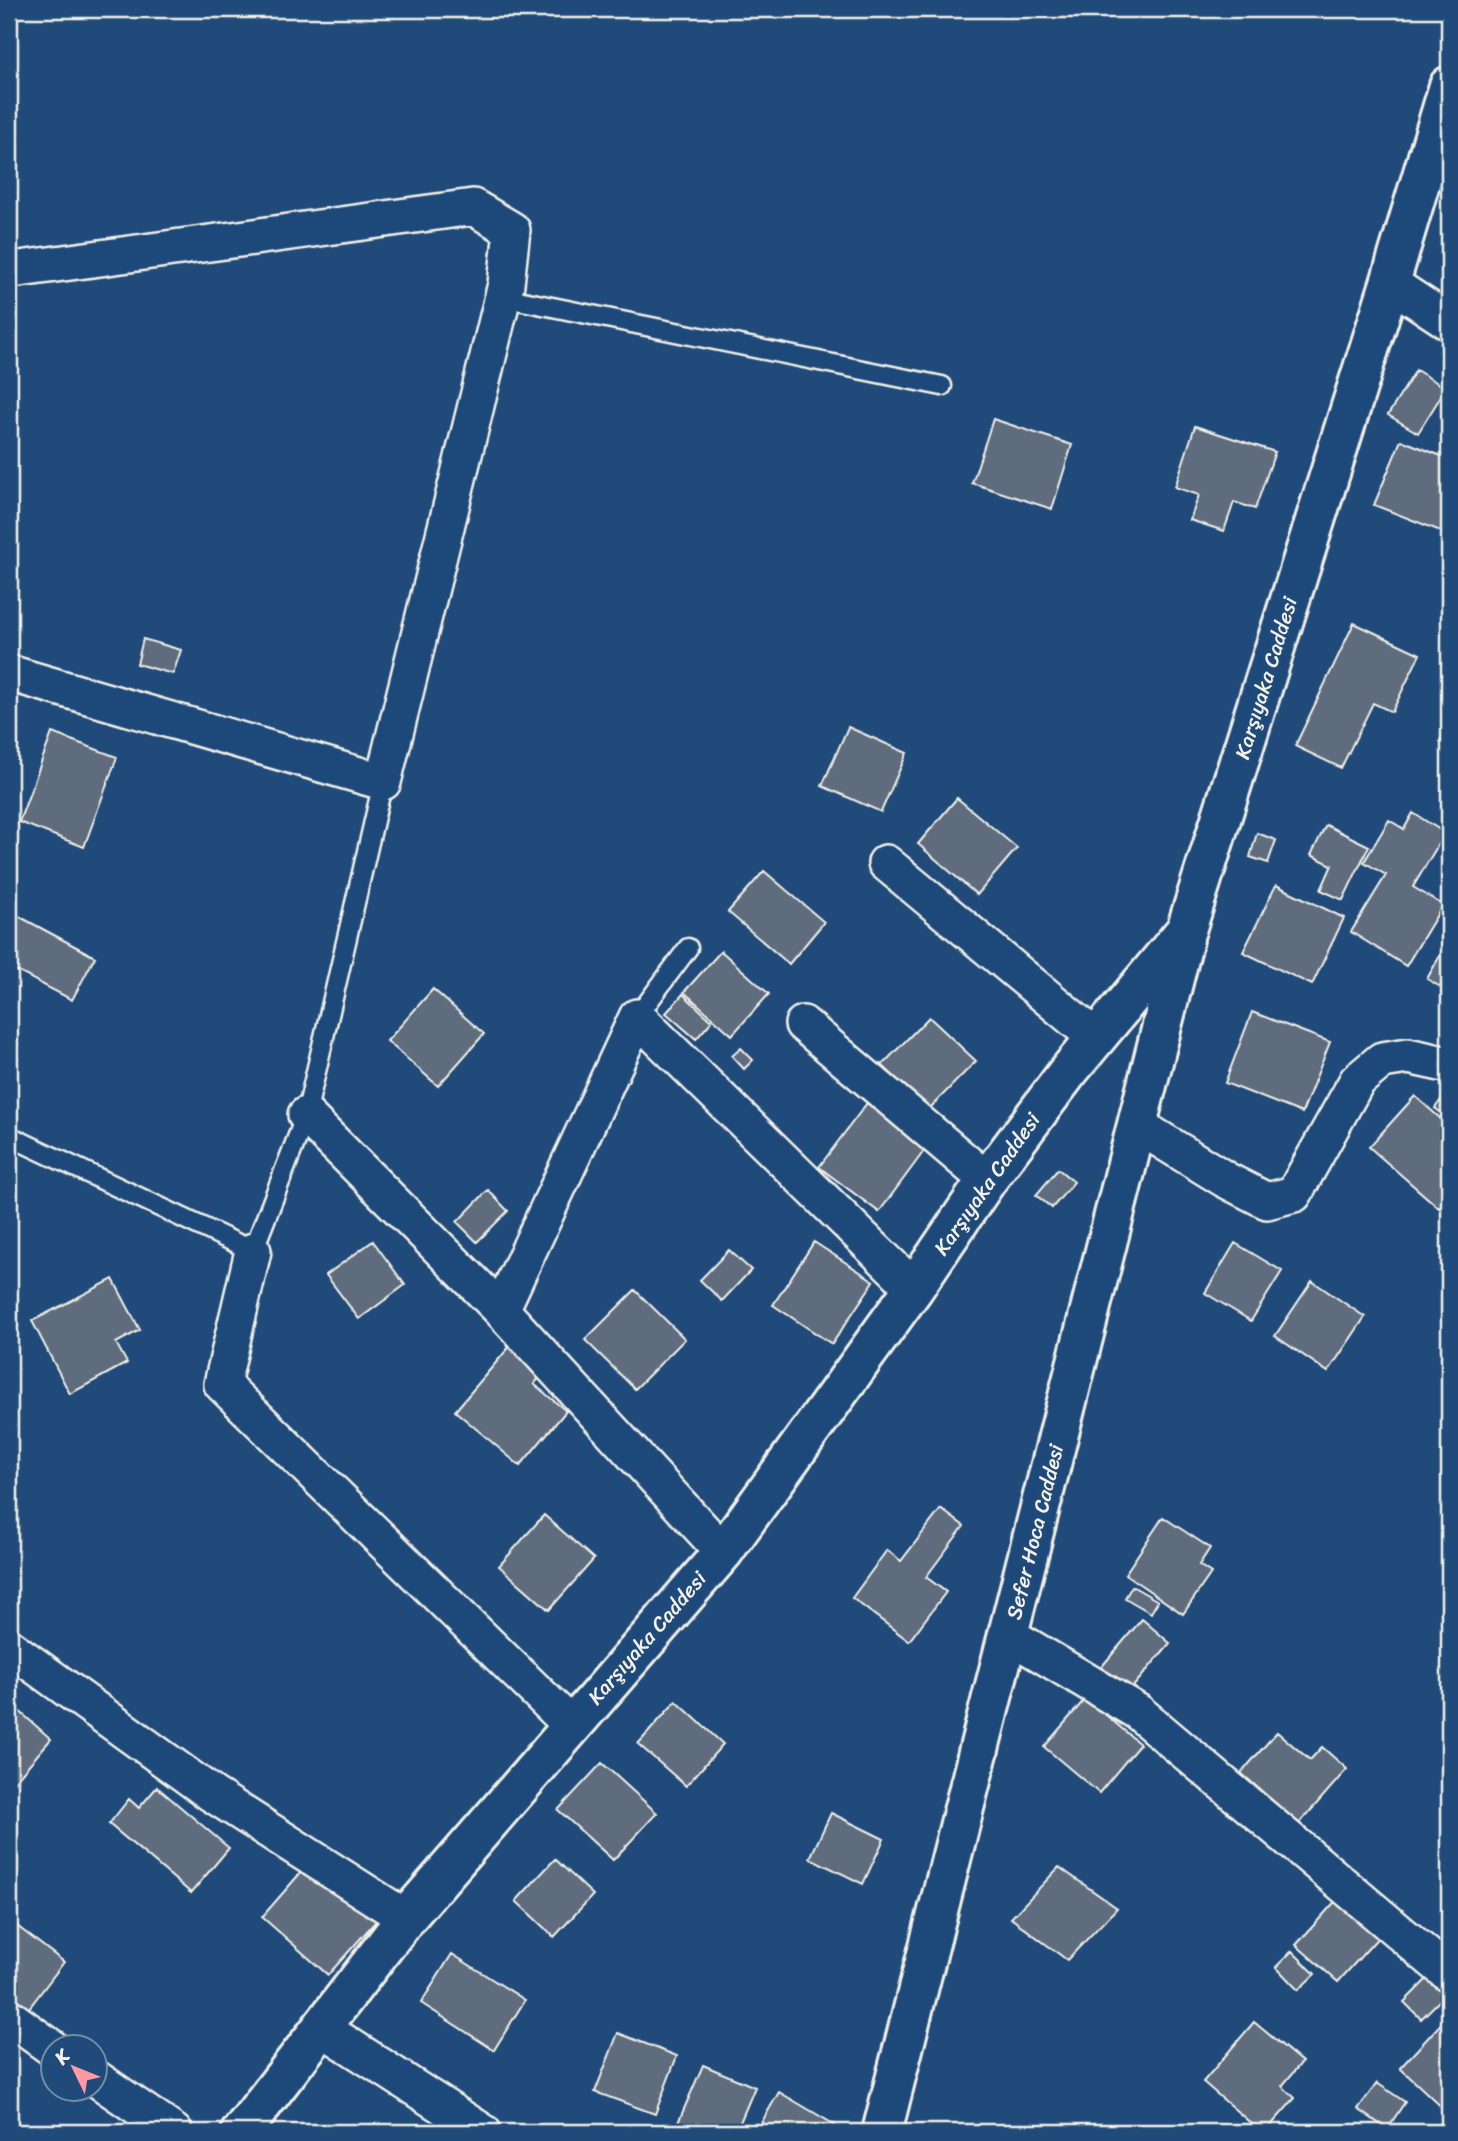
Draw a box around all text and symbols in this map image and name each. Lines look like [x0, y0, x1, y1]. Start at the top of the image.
street label: Karşıyaka Caddesi [1223, 591, 1309, 764]
street label: Karşıyaka Caddesi [923, 1103, 1051, 1264]
street label: Sefer Hoca Caddesi [995, 1439, 1075, 1624]
street label: Karşıyaka Caddesi [578, 1561, 717, 1714]
north arrow [38, 2032, 108, 2102]
text: K [45, 2040, 79, 2073]

